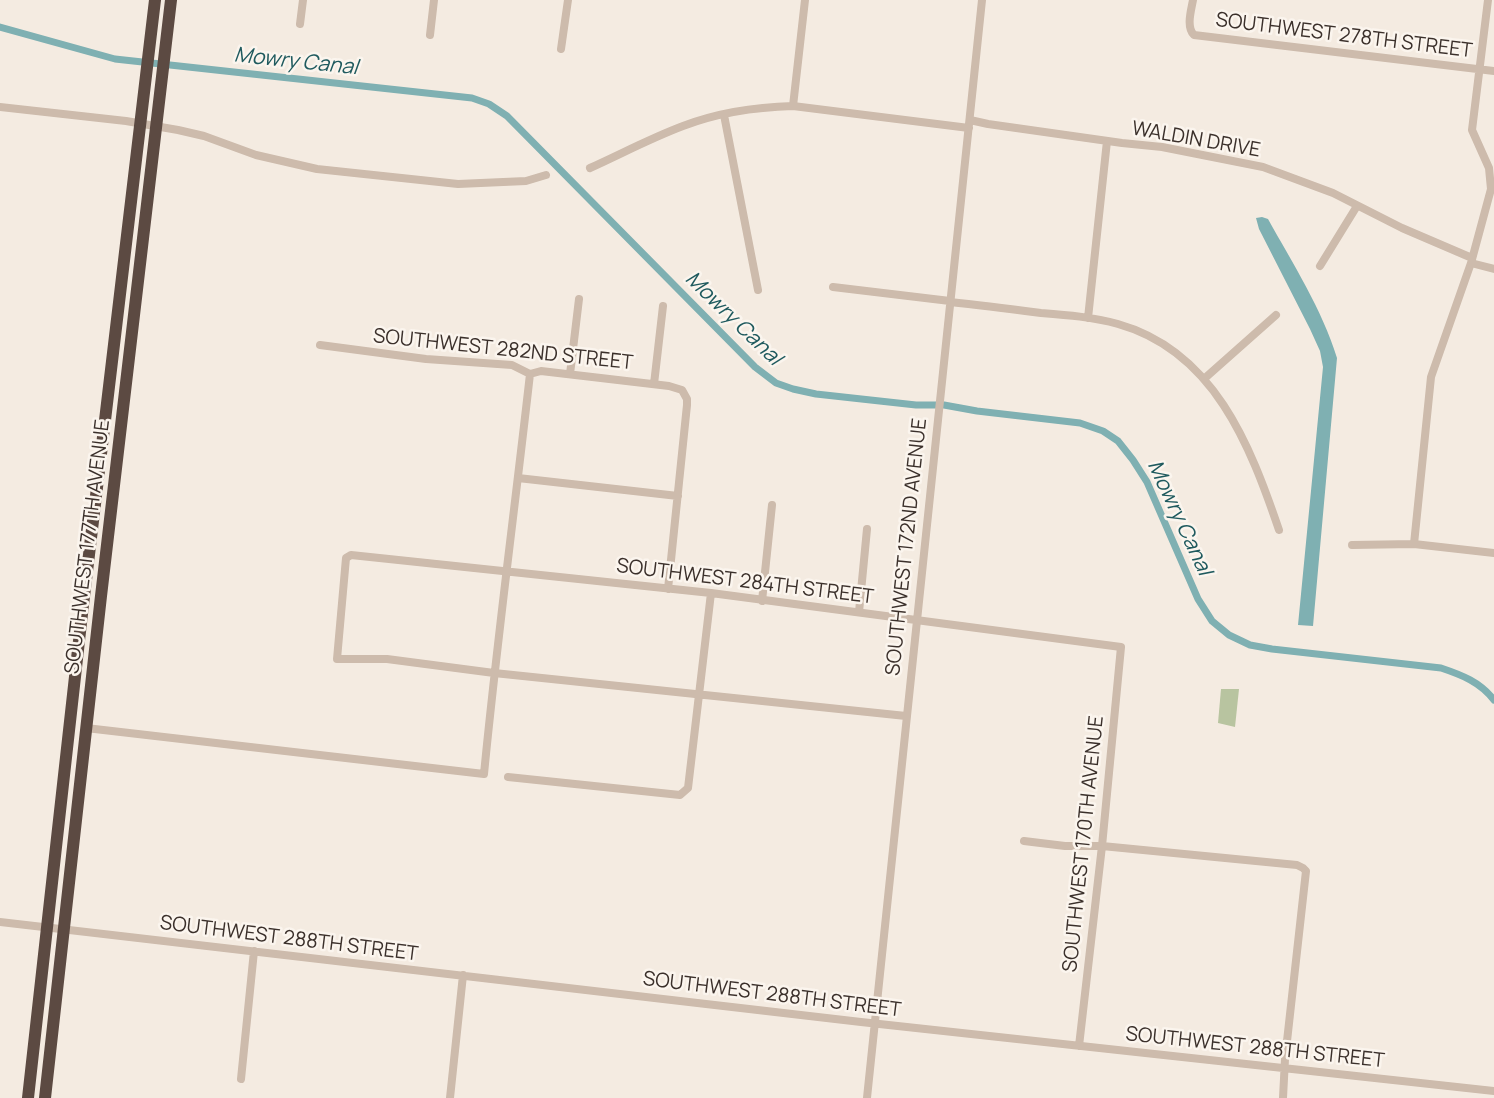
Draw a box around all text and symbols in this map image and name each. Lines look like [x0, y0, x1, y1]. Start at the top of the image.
street label: SOUTHWEST 278TH STREET [1214, 8, 1474, 64]
water label: Mowry Canal [233, 43, 359, 81]
street label: WALDIN DRIVE [1130, 117, 1262, 163]
water label: Mowry Canal [680, 267, 786, 371]
street label: SOUTHWEST 282ND STREET [372, 324, 634, 376]
street label: SOUTHWEST 172ND AVENUE [882, 417, 932, 677]
street label: SOUTHWEST 177TH AVENUE [60, 418, 116, 676]
water label: Mowry Canal [1141, 456, 1217, 580]
street label: SOUTHWEST 284TH STREET [615, 554, 875, 610]
street label: SOUTHWEST 170TH AVENUE [1059, 715, 1109, 973]
street label: SOUTHWEST 288TH STREET [158, 911, 420, 967]
street label: SOUTHWEST 288TH STREET [641, 967, 903, 1023]
street label: SOUTHWEST 288TH STREET [1124, 1022, 1386, 1074]

